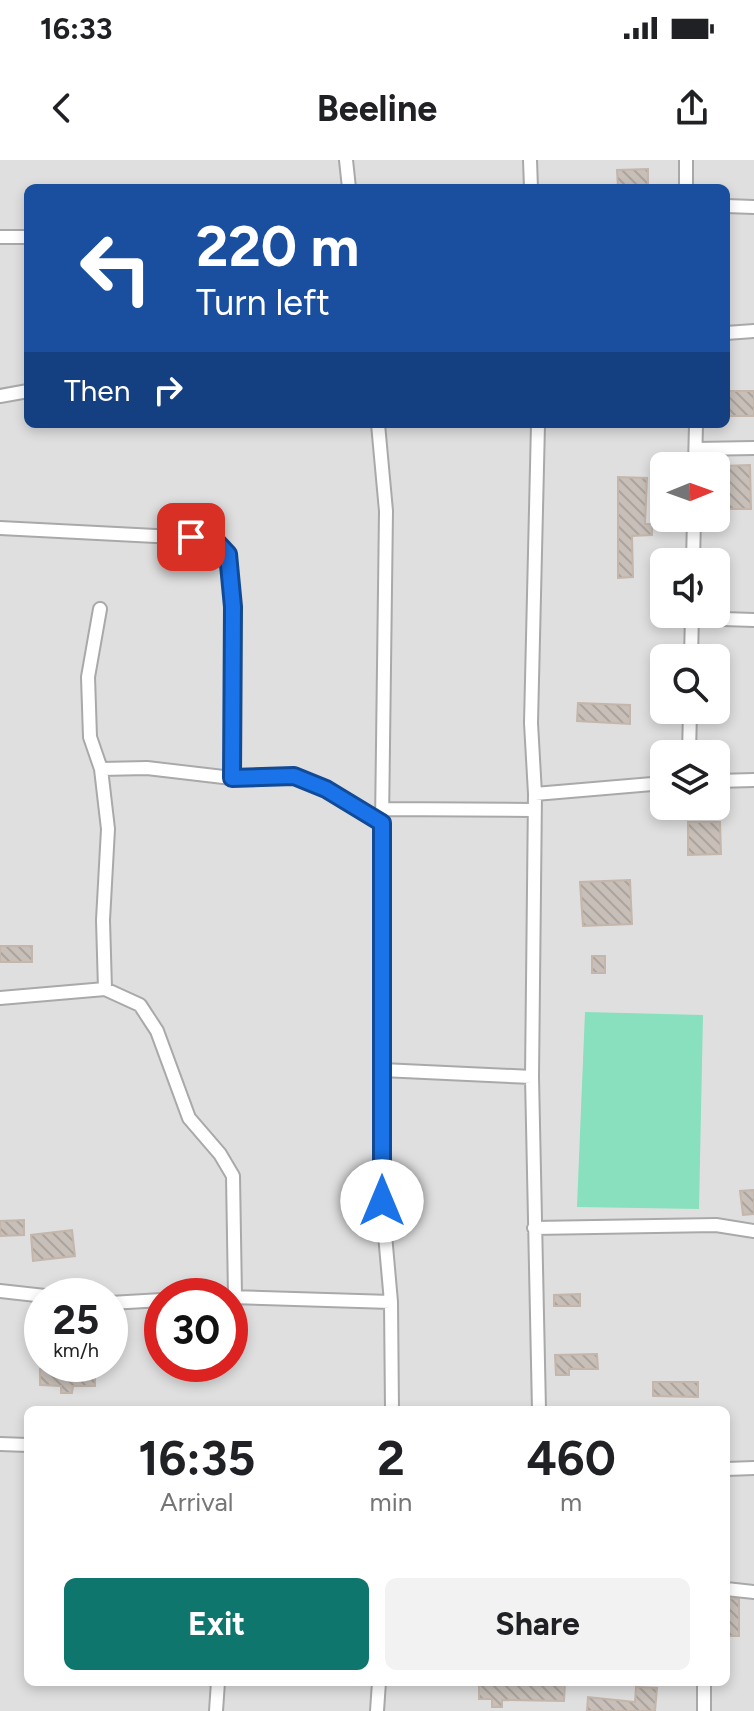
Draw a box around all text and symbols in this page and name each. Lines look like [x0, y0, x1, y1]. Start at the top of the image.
text: 16:33 [40, 10, 112, 47]
icon: back [40, 86, 84, 130]
icon: share [670, 86, 714, 130]
text: Beeline [317, 87, 437, 130]
text: 220 m [196, 213, 359, 280]
icon: left [64, 216, 168, 320]
text: Turn left [196, 281, 330, 324]
icon: right [146, 368, 190, 412]
text: Then [64, 372, 130, 409]
north arrow [650, 452, 730, 532]
map controls [650, 452, 730, 820]
pin [157, 503, 225, 571]
icon: arrive [169, 515, 213, 559]
button: sound [650, 548, 730, 628]
button: search [650, 644, 730, 724]
button: layers [650, 740, 730, 820]
position arrow [340, 1159, 424, 1243]
speed limit sign: 30 [144, 1278, 248, 1382]
text: 25 [53, 1296, 99, 1344]
text: km/h [53, 1338, 99, 1362]
text: 16:35 [138, 1429, 255, 1487]
text: 2 [377, 1429, 405, 1487]
text: 460 [526, 1429, 616, 1487]
text: Arrival [160, 1486, 233, 1518]
text: min [370, 1486, 412, 1518]
text: m [560, 1486, 582, 1518]
button: Exit [64, 1578, 369, 1670]
button: Share [385, 1578, 690, 1670]

